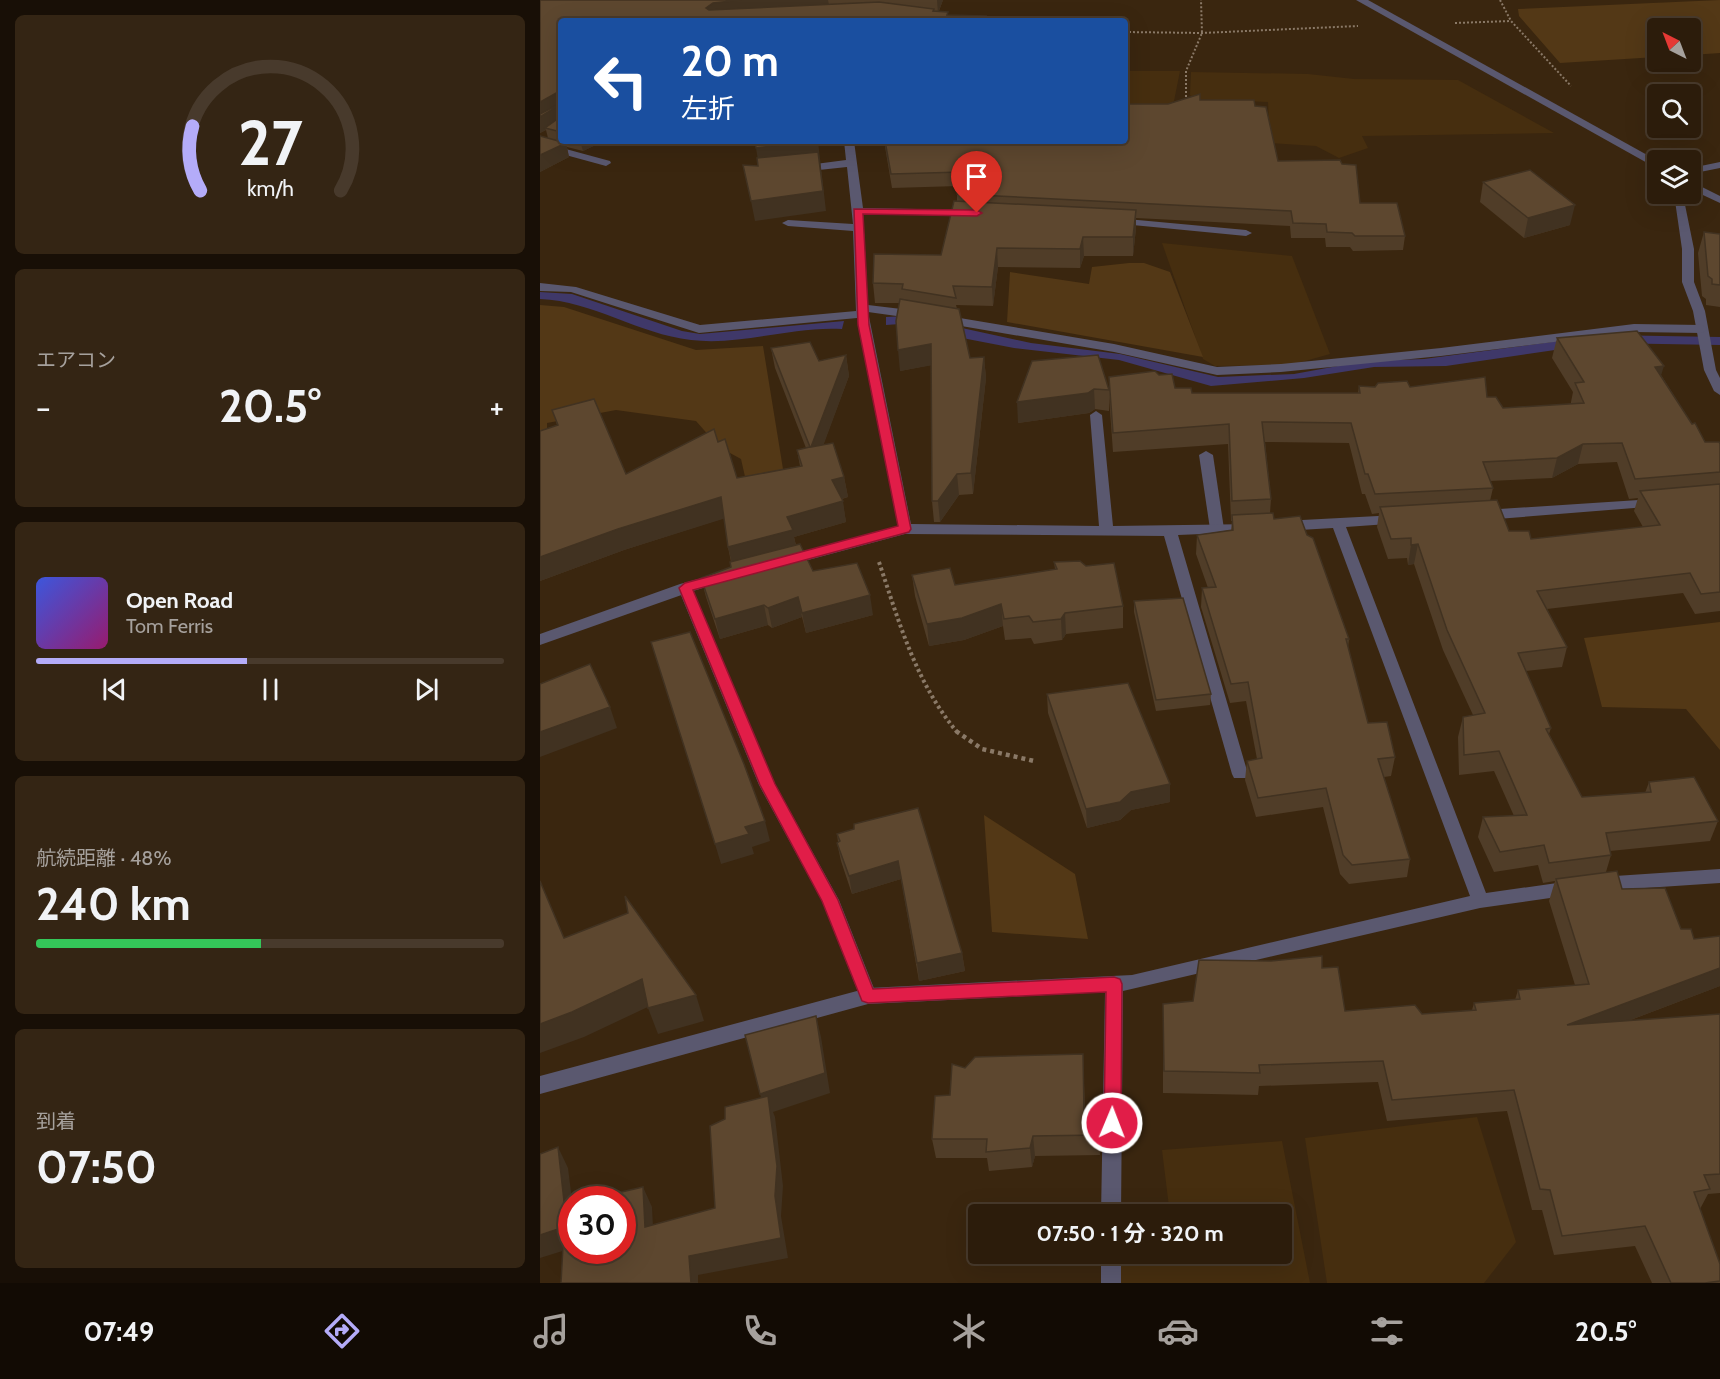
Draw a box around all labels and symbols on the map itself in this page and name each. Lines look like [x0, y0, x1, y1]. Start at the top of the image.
north arrow [1647, 18, 1701, 72]
pin [951, 151, 1002, 213]
position arrow [1080, 1091, 1144, 1155]
speed limit sign: 30 [558, 1186, 636, 1264]

